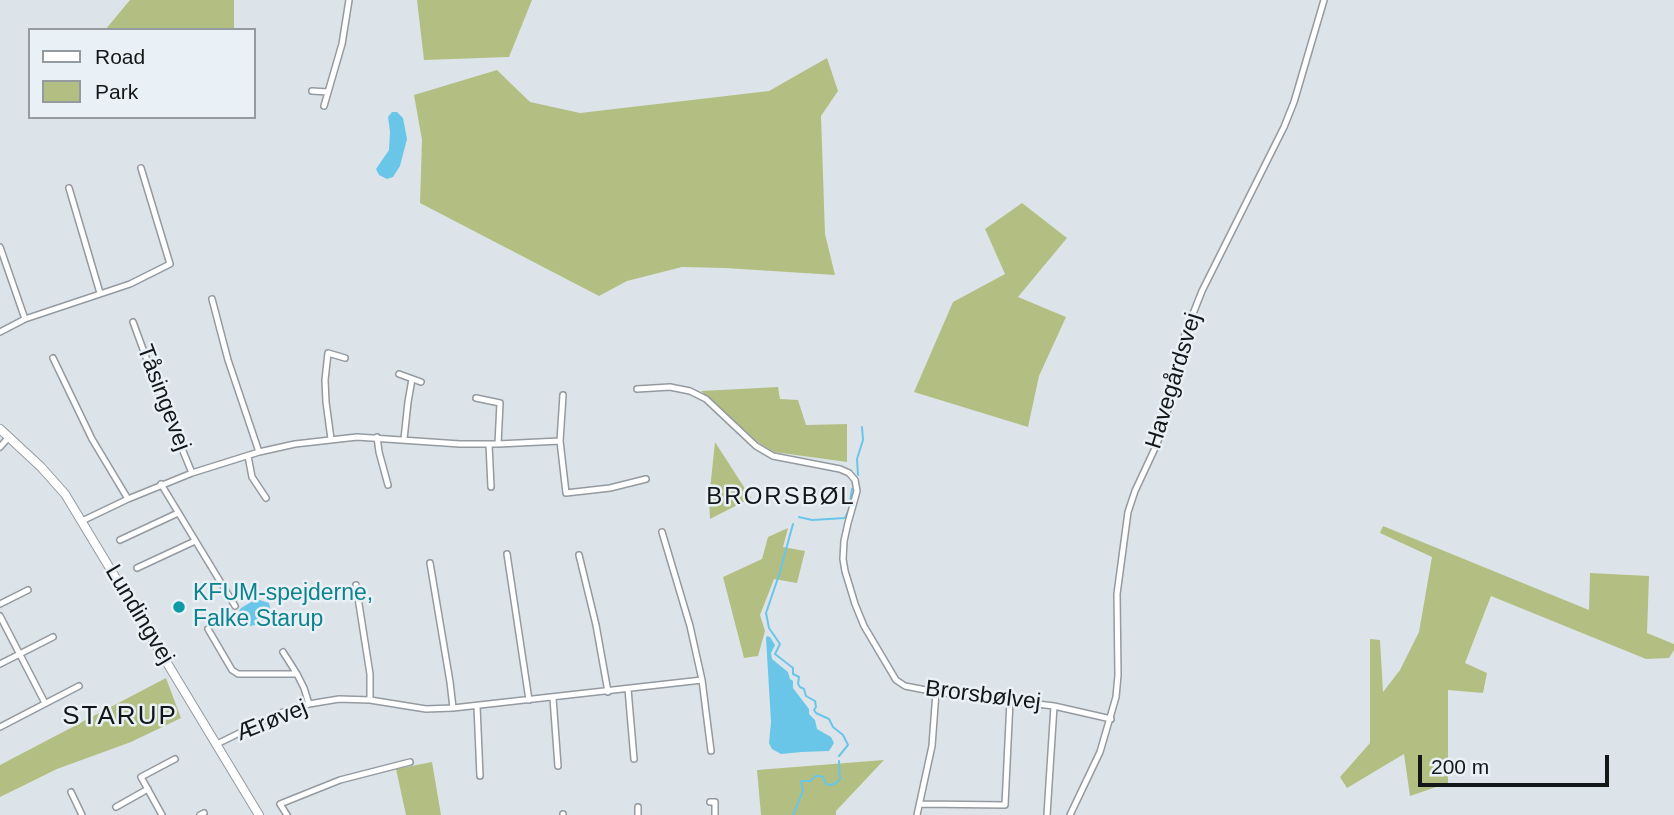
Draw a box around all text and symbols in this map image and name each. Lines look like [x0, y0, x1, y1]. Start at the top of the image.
legend [28, 28, 256, 119]
text: Road [95, 45, 145, 68]
text: Park [95, 80, 138, 103]
street label: Havegårdsvej [1140, 310, 1208, 452]
street label: Tåsingevej [130, 341, 196, 455]
district label: BRORSBØL [707, 483, 855, 511]
street label: Lundingvej [99, 560, 179, 670]
place label: KFUM-spejderne, Falke Starup [193, 580, 373, 634]
marker: KFUM-spejderne, Falke Starup [171, 599, 187, 615]
street label: Brorsbølvej [924, 675, 1042, 717]
street label: Ærøvej [232, 694, 312, 748]
district label: STARUP [63, 701, 177, 733]
scale bar [1422, 742, 1613, 786]
text: 200 m [1431, 755, 1489, 778]

